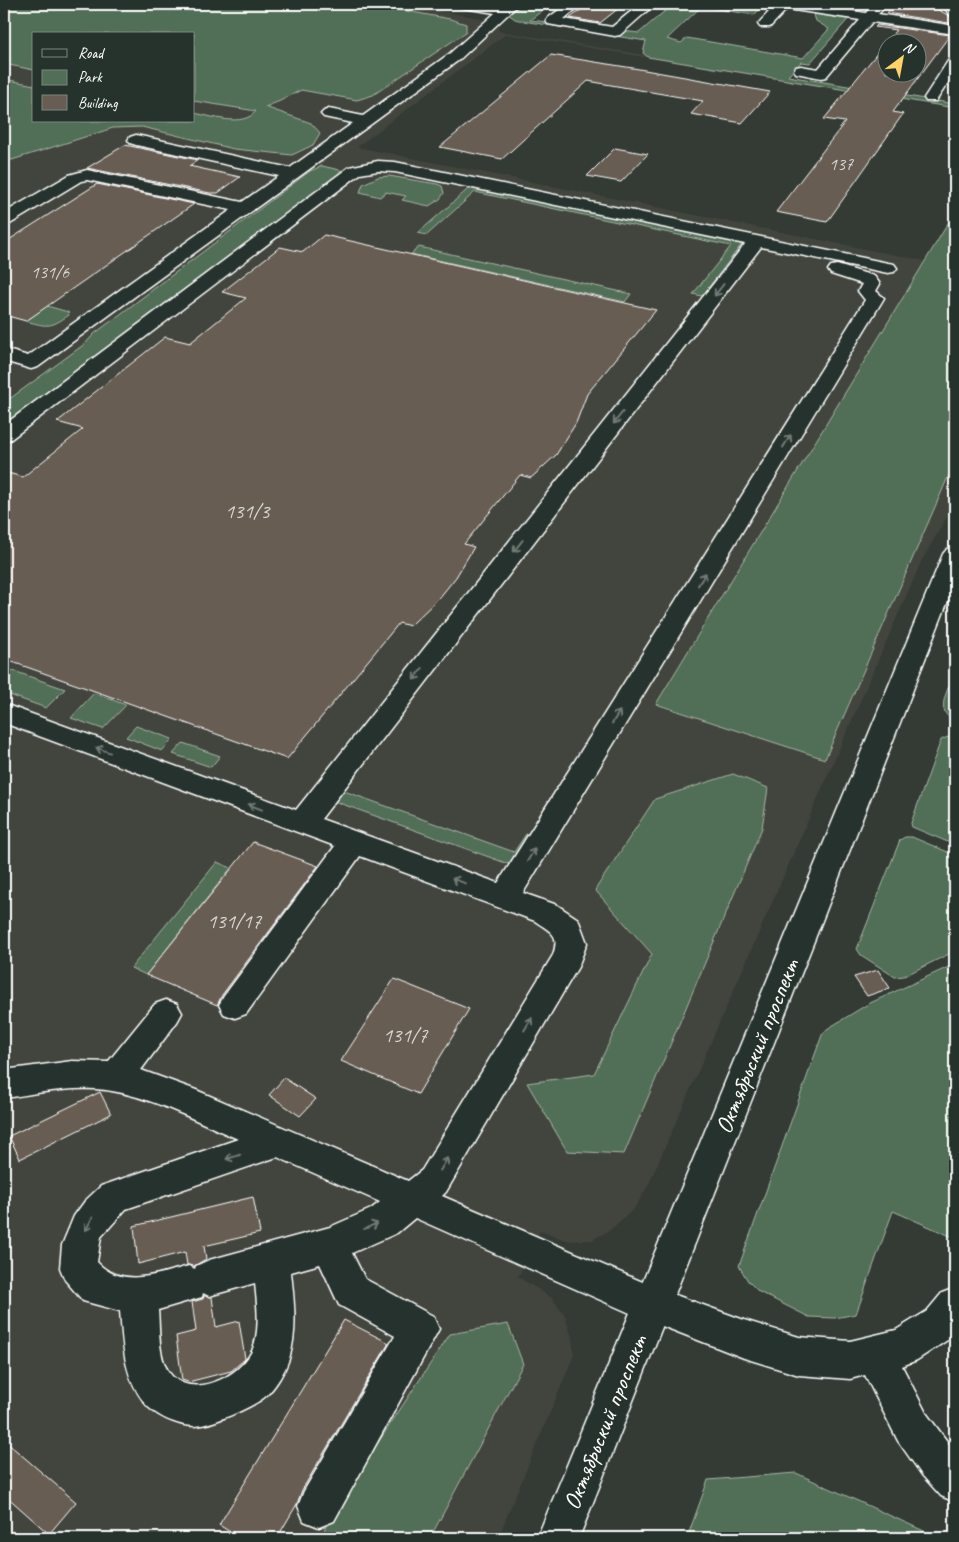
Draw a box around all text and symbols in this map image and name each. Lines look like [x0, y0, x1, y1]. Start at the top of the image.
legend [32, 32, 195, 122]
north arrow [876, 32, 926, 82]
text: N [900, 38, 919, 58]
text: Road [78, 44, 105, 63]
text: Park [78, 68, 103, 87]
text: Building [78, 94, 118, 113]
house number: 137 [829, 153, 854, 175]
house number: 131/6 [31, 261, 70, 283]
one-way arrow [713, 283, 724, 296]
one-way arrow [613, 411, 624, 424]
one-way arrow [782, 434, 792, 448]
house number: 131/3 [225, 498, 271, 524]
one-way arrow [513, 539, 524, 552]
one-way arrow [697, 572, 707, 586]
one-way arrow [413, 667, 424, 680]
one-way arrow [612, 711, 622, 725]
one-way arrow [96, 745, 111, 754]
one-way arrow [248, 802, 263, 811]
one-way arrow [526, 849, 536, 863]
one-way arrow [452, 876, 468, 885]
house number: 131/17 [207, 908, 263, 934]
street label: Октябрьский проспект [708, 954, 806, 1138]
one-way arrow [523, 1018, 533, 1032]
house number: 131/7 [383, 1022, 429, 1048]
one-way arrow [225, 1152, 241, 1162]
one-way arrow [440, 1157, 450, 1171]
one-way arrow [84, 1216, 94, 1231]
one-way arrow [363, 1221, 378, 1231]
street label: Октябрьский проспект [556, 1330, 654, 1514]

